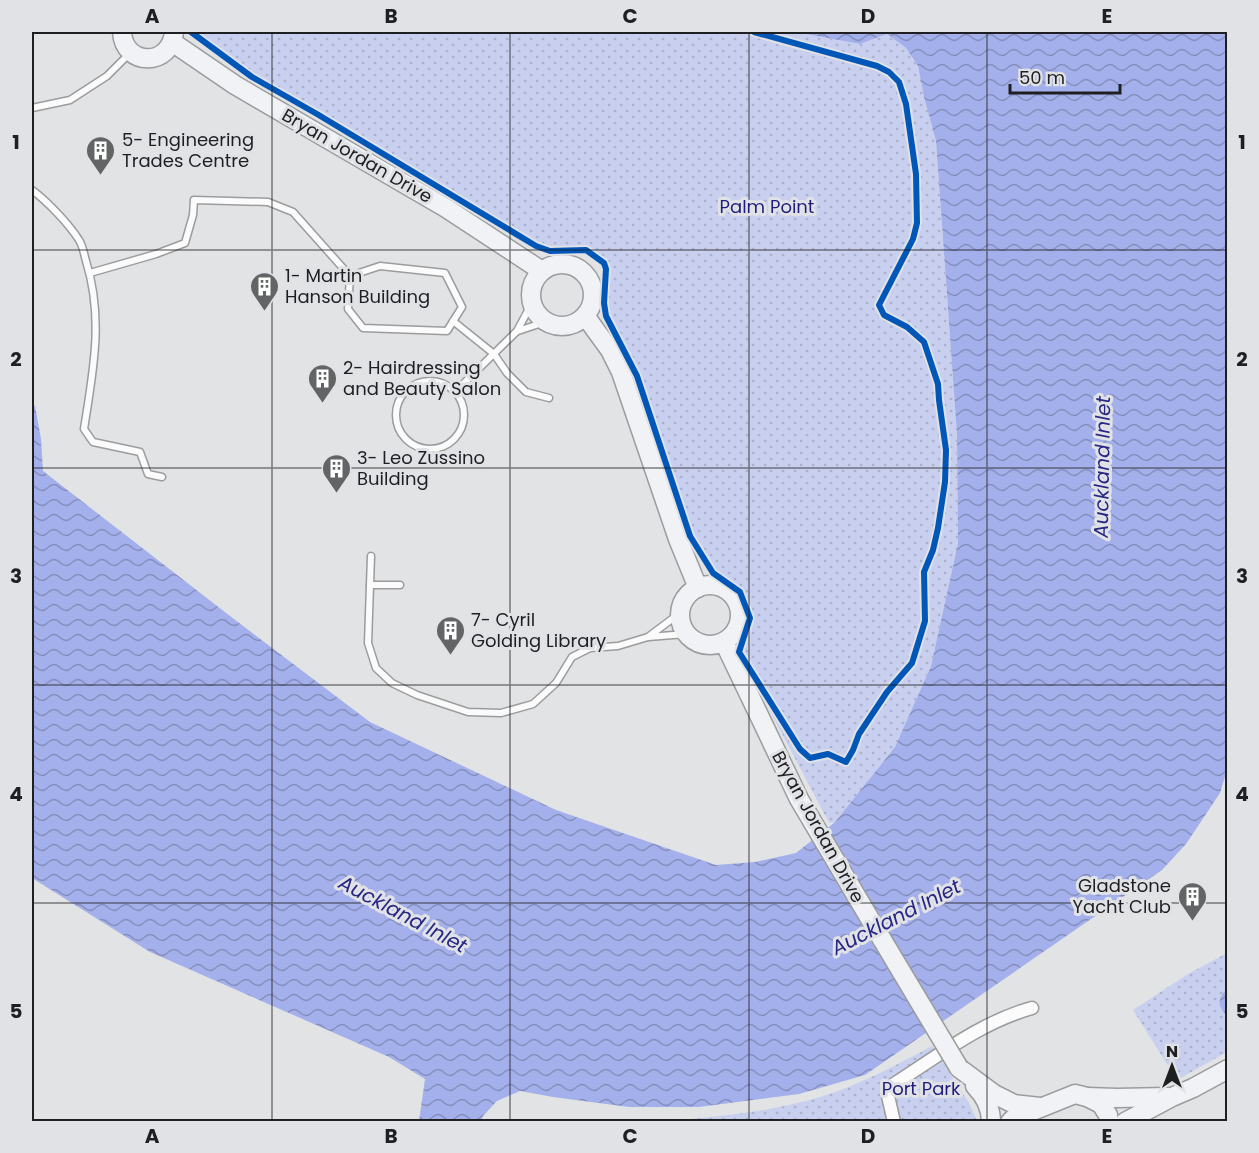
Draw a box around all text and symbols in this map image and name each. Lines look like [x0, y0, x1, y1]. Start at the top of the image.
text: A [145, 2, 160, 30]
text: B [384, 2, 398, 30]
text: C [622, 2, 638, 30]
text: D [861, 2, 875, 30]
text: E [1102, 2, 1112, 30]
scale bar [1010, 57, 1120, 95]
text: 50 m [1019, 65, 1065, 90]
street label: Bryan Jordan Drive [277, 102, 437, 209]
place label: 5- Engineering Trades Centre [122, 127, 254, 173]
text: 1 [12, 128, 20, 156]
text: 1 [1238, 128, 1246, 156]
building icon: 5- Engineering Trades Centre [85, 134, 117, 176]
park label: Palm Point [720, 194, 814, 219]
place label: 1- Martin Hanson Building [285, 263, 430, 309]
building icon: 1- Martin Hanson Building [248, 270, 280, 312]
text: 2 [10, 345, 22, 373]
text: 2 [1236, 345, 1248, 373]
place label: 2- Hairdressing and Beauty Salon [343, 355, 501, 401]
building icon: 2- Hairdressing and Beauty Salon [306, 362, 338, 404]
water label: Auckland Inlet [1087, 395, 1117, 539]
place label: 3- Leo Zussino Building [357, 445, 485, 491]
building icon: 3- Leo Zussino Building [320, 452, 352, 494]
text: 3 [10, 562, 22, 590]
text: 3 [1236, 562, 1248, 590]
place label: 7- Cyril Golding Library [471, 607, 606, 653]
building icon: 7- Cyril Golding Library [434, 614, 466, 656]
street label: Bryan Jordan Drive [766, 746, 871, 907]
text: 4 [9, 780, 23, 808]
text: 4 [1235, 780, 1249, 808]
water label: Auckland Inlet [333, 868, 473, 960]
water label: Auckland Inlet [826, 872, 966, 962]
place label: Gladstone Yacht Club [1073, 873, 1171, 919]
building icon: Gladstone Yacht Club [1176, 880, 1208, 922]
text: 5 [10, 997, 23, 1025]
text: 5 [1236, 997, 1249, 1025]
north arrow [1142, 1036, 1202, 1096]
text: N [1166, 1040, 1178, 1063]
park label: Port Park [882, 1076, 961, 1101]
text: A [145, 1122, 160, 1150]
text: B [384, 1122, 398, 1150]
text: C [622, 1122, 638, 1150]
text: D [861, 1122, 875, 1150]
text: E [1102, 1122, 1112, 1150]

